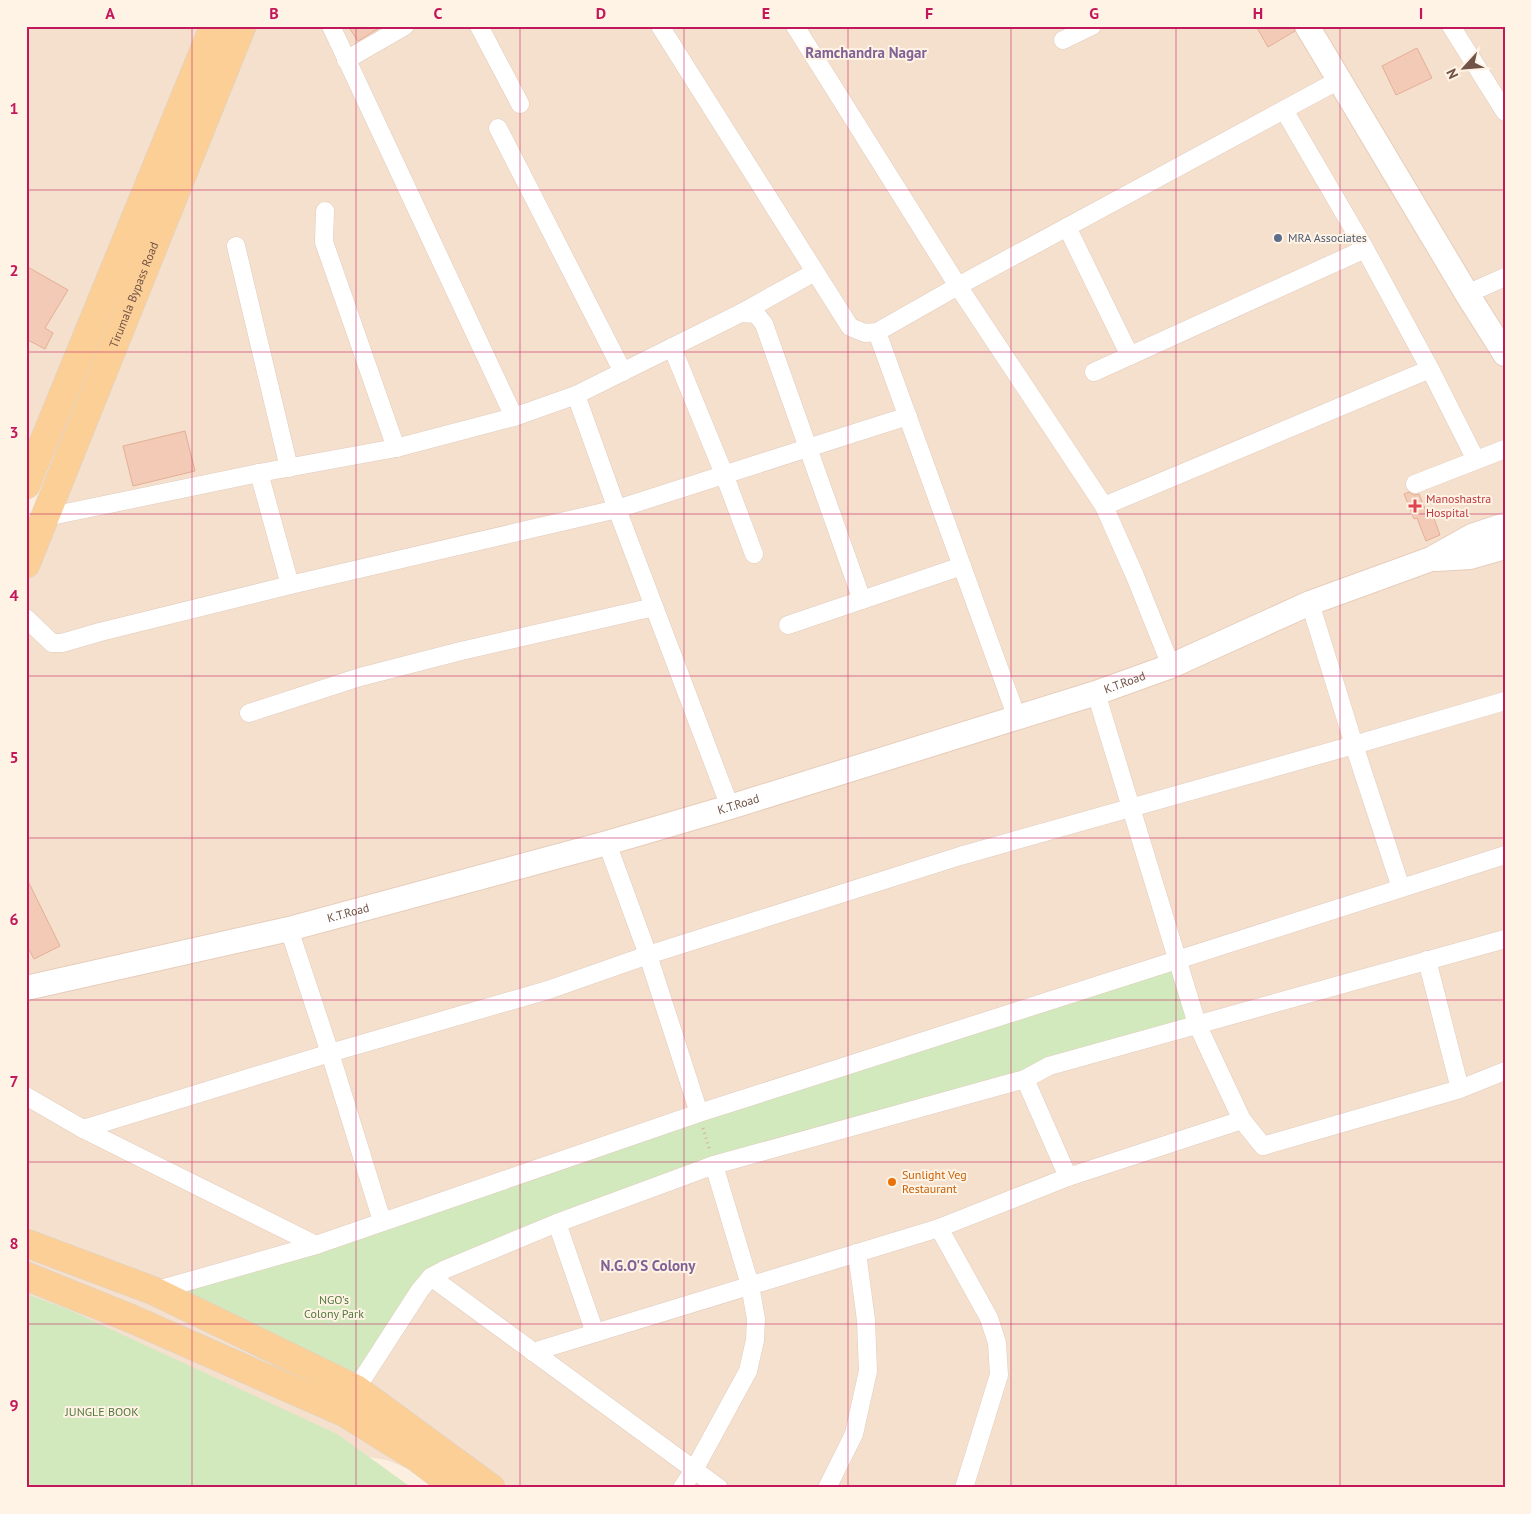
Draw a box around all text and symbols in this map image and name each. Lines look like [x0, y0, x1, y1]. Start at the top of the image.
text: A [105, 3, 115, 23]
text: B [269, 3, 279, 23]
text: C [434, 3, 443, 23]
text: D [596, 3, 606, 23]
text: E [762, 3, 770, 23]
text: F [925, 3, 933, 23]
text: G [1089, 3, 1099, 23]
text: H [1253, 3, 1263, 23]
text: I [1419, 3, 1423, 23]
north arrow [1438, 42, 1488, 92]
district label: Ramchandra Nagar [805, 43, 927, 62]
text: N [1442, 66, 1462, 82]
text: 1 [9, 98, 19, 118]
place label: MRA Associates [1288, 230, 1367, 245]
marker: MRA Associates [1272, 232, 1284, 244]
street label: Tirumala Bypass Road [106, 240, 162, 350]
text: 2 [9, 260, 19, 280]
text: 3 [9, 422, 19, 442]
place label: Manoshastra Hospital [1426, 491, 1491, 520]
marker: Manoshastra Hospital [1408, 499, 1422, 513]
text: 4 [9, 585, 19, 605]
street label: K.T.Road [1102, 668, 1147, 697]
text: 5 [9, 747, 19, 767]
street label: K.T.Road [716, 790, 761, 817]
street label: K.T.Road [325, 900, 371, 925]
text: 6 [9, 909, 19, 929]
text: 7 [9, 1071, 19, 1091]
place label: Sunlight Veg Restaurant [902, 1167, 967, 1196]
marker: Sunlight Veg Restaurant [886, 1176, 898, 1188]
text: 8 [9, 1233, 19, 1253]
district label: N.G.O'S Colony [601, 1256, 696, 1275]
park label: NGO's Colony Park [304, 1292, 364, 1321]
text: 9 [9, 1395, 19, 1415]
park label: JUNGLE BOOK [64, 1404, 139, 1419]

